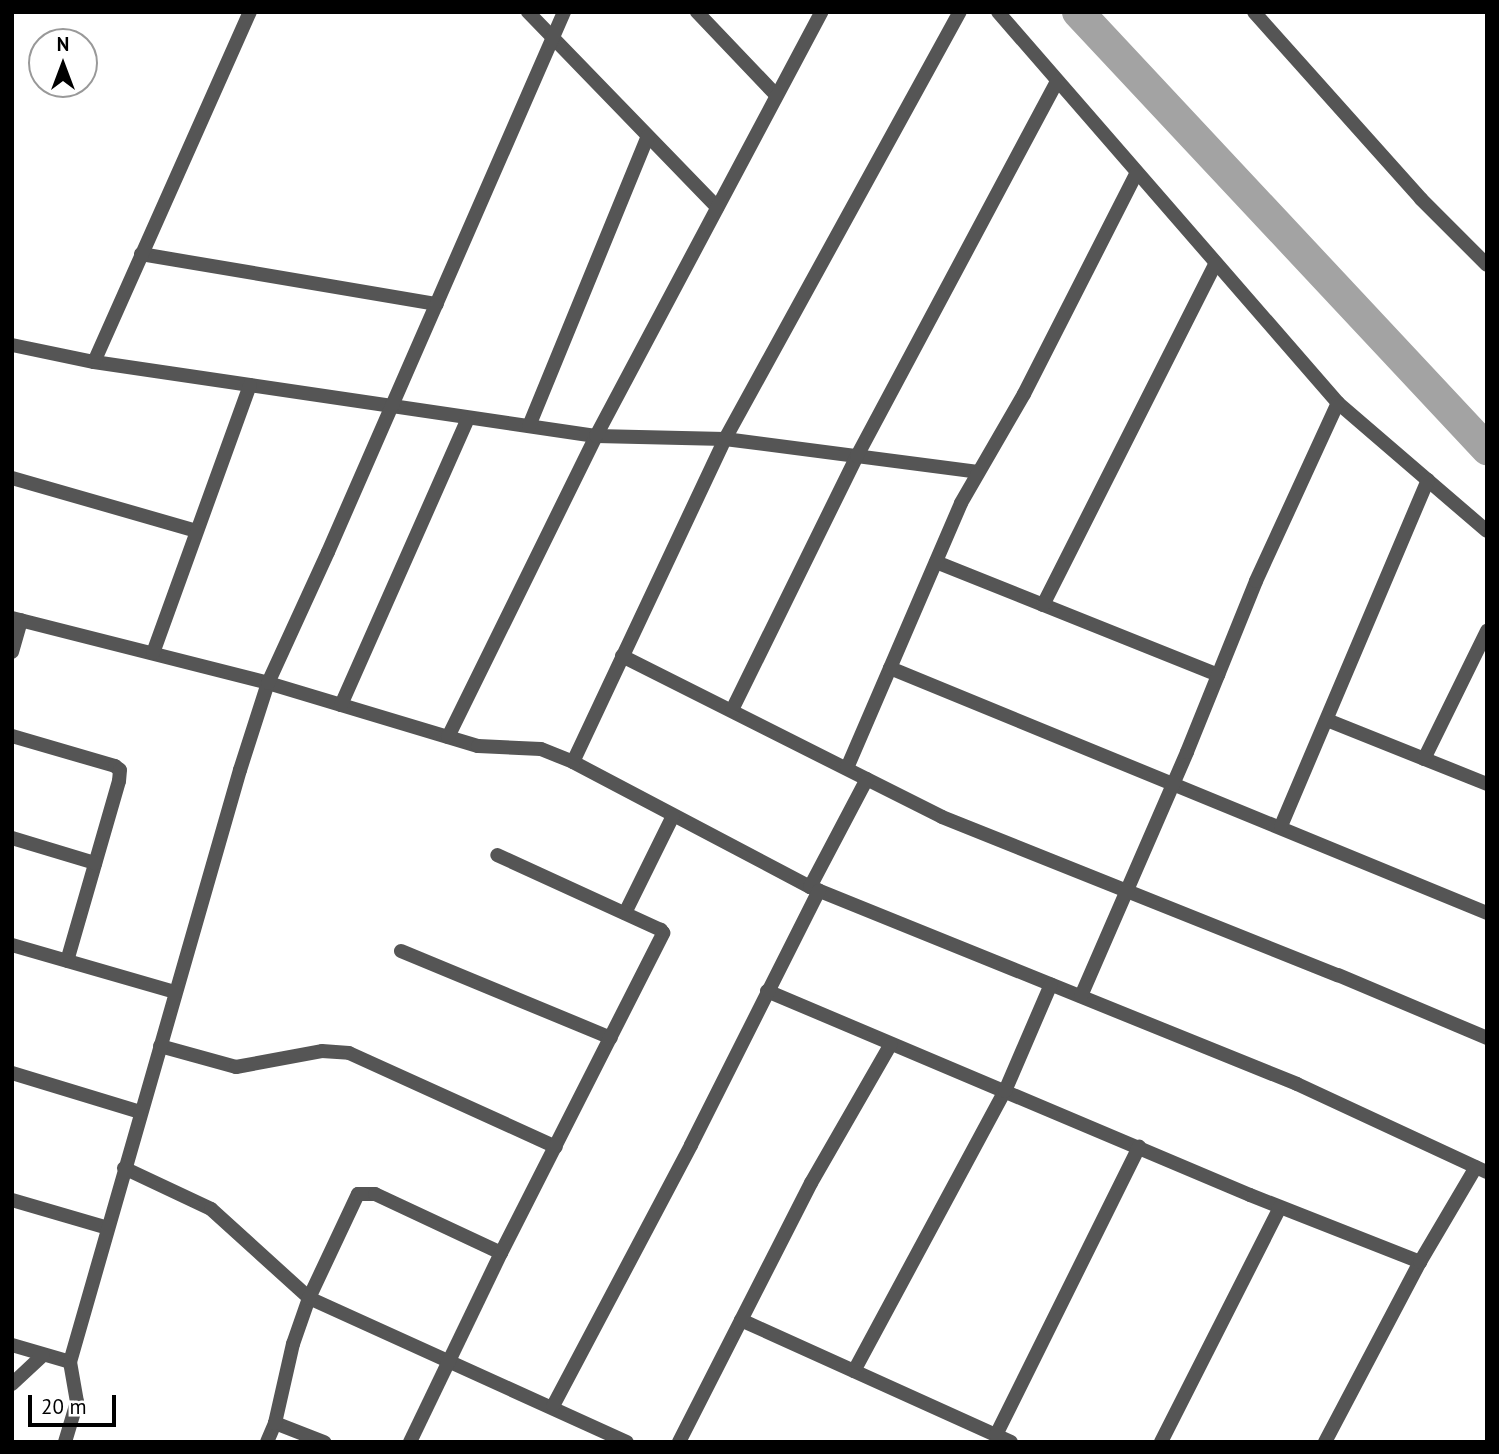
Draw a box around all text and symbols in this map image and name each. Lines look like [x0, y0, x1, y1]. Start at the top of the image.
north arrow [28, 28, 98, 98]
text: N [57, 32, 69, 56]
scale bar [32, 1380, 119, 1424]
text: 20 m [41, 1393, 87, 1420]

